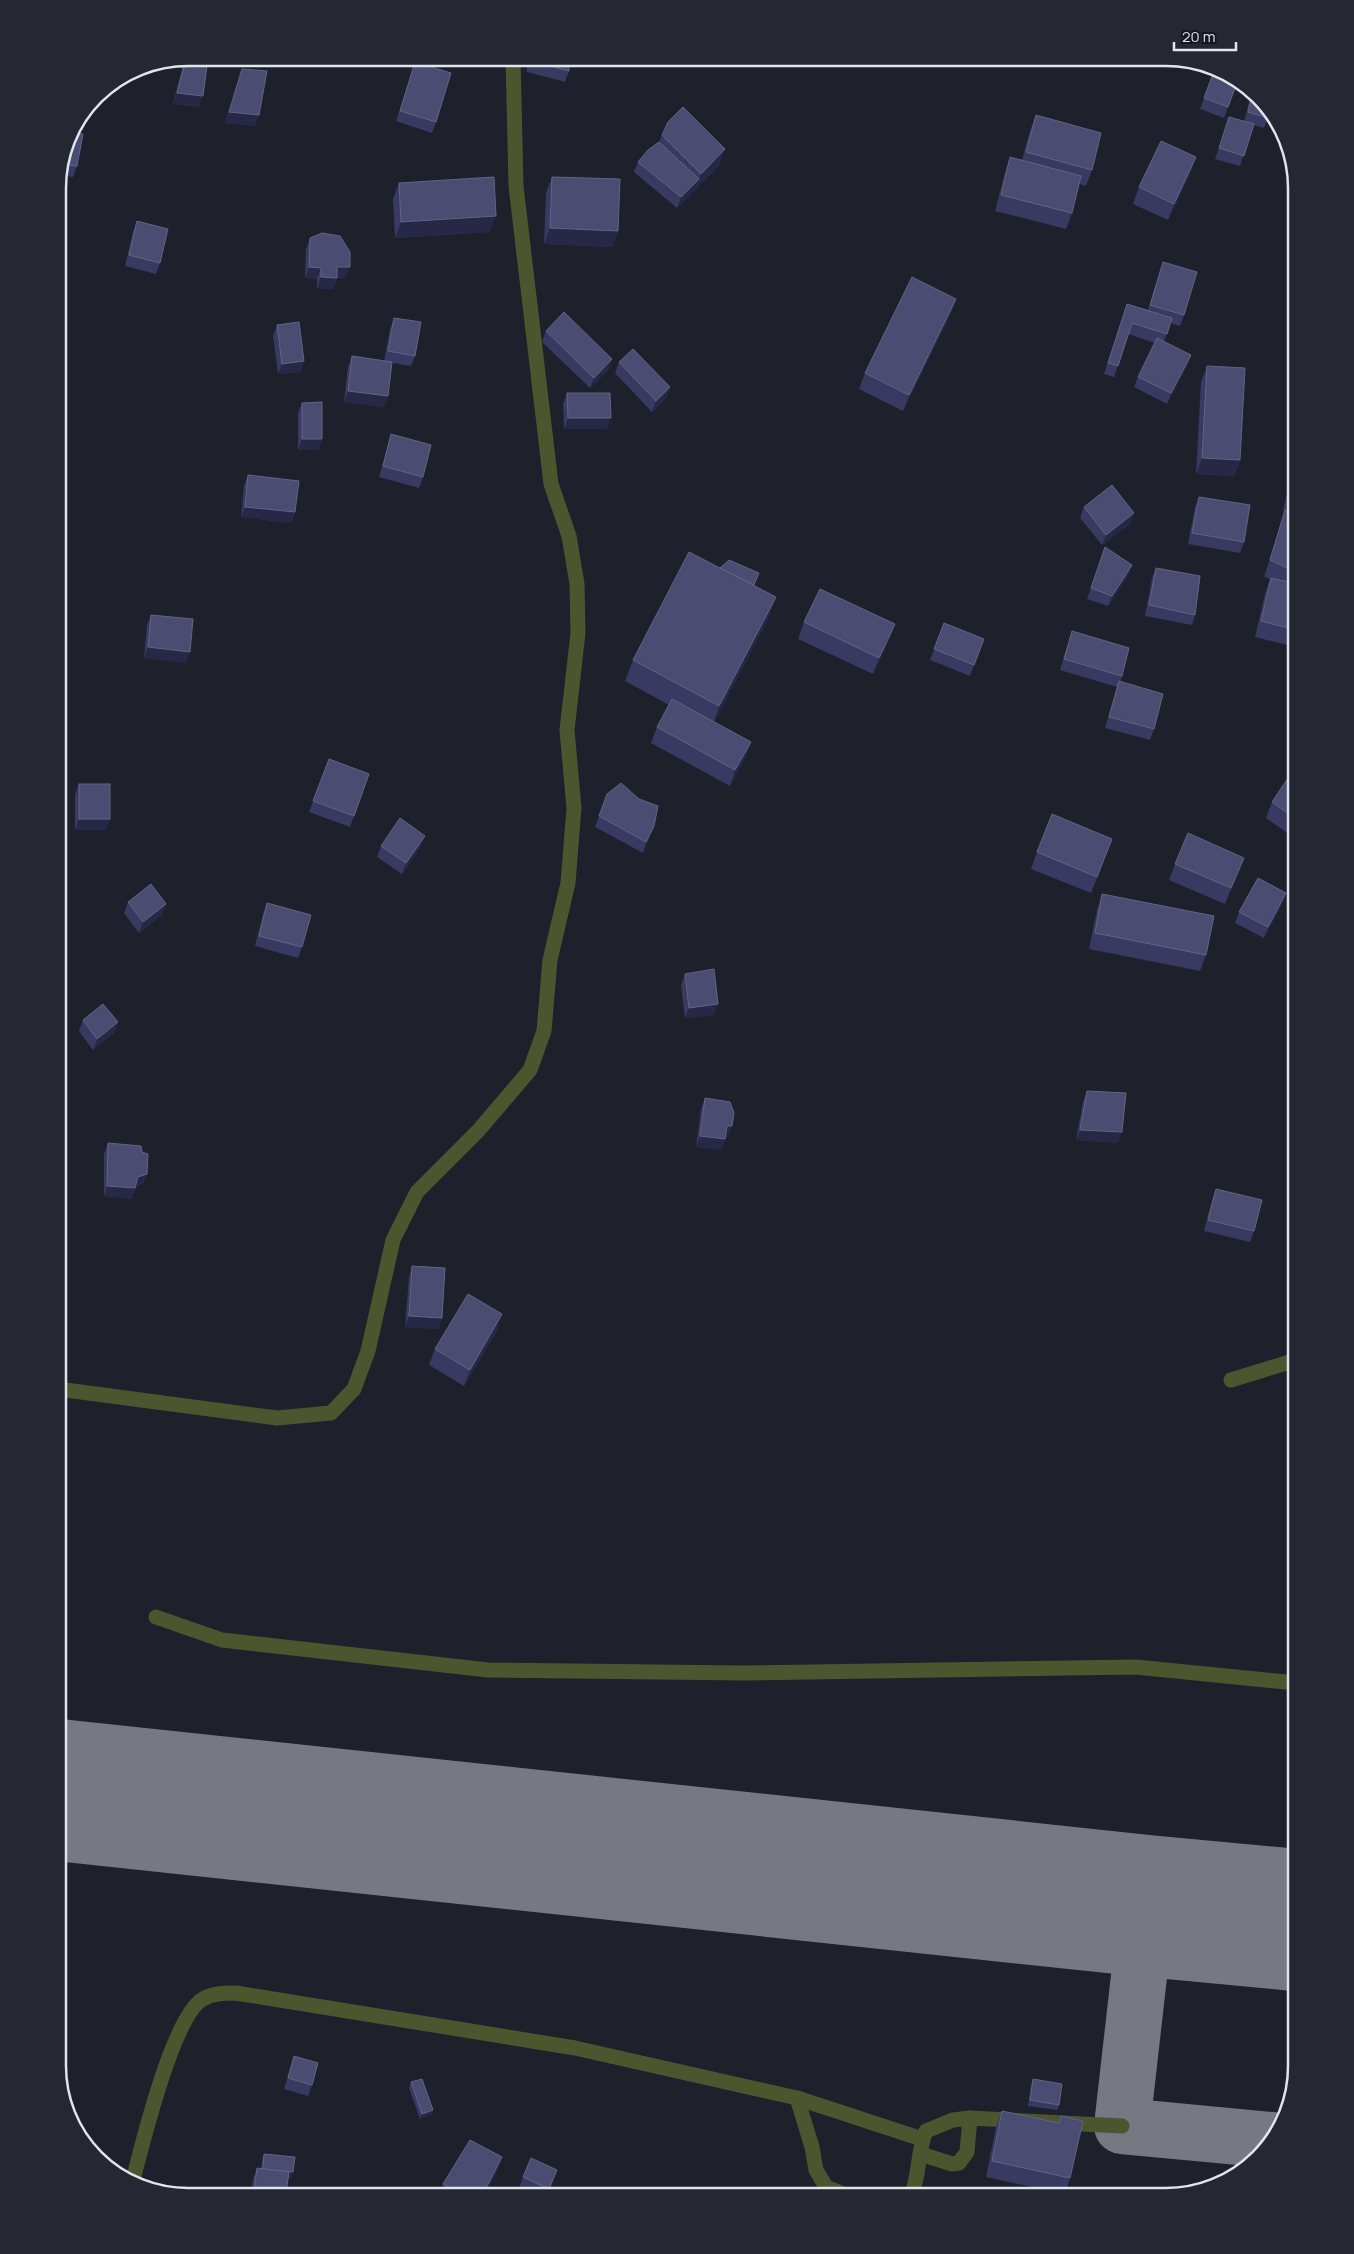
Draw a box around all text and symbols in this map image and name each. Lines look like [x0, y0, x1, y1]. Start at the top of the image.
scale bar [1174, 20, 1236, 52]
text: 20 m [1182, 26, 1215, 47]

